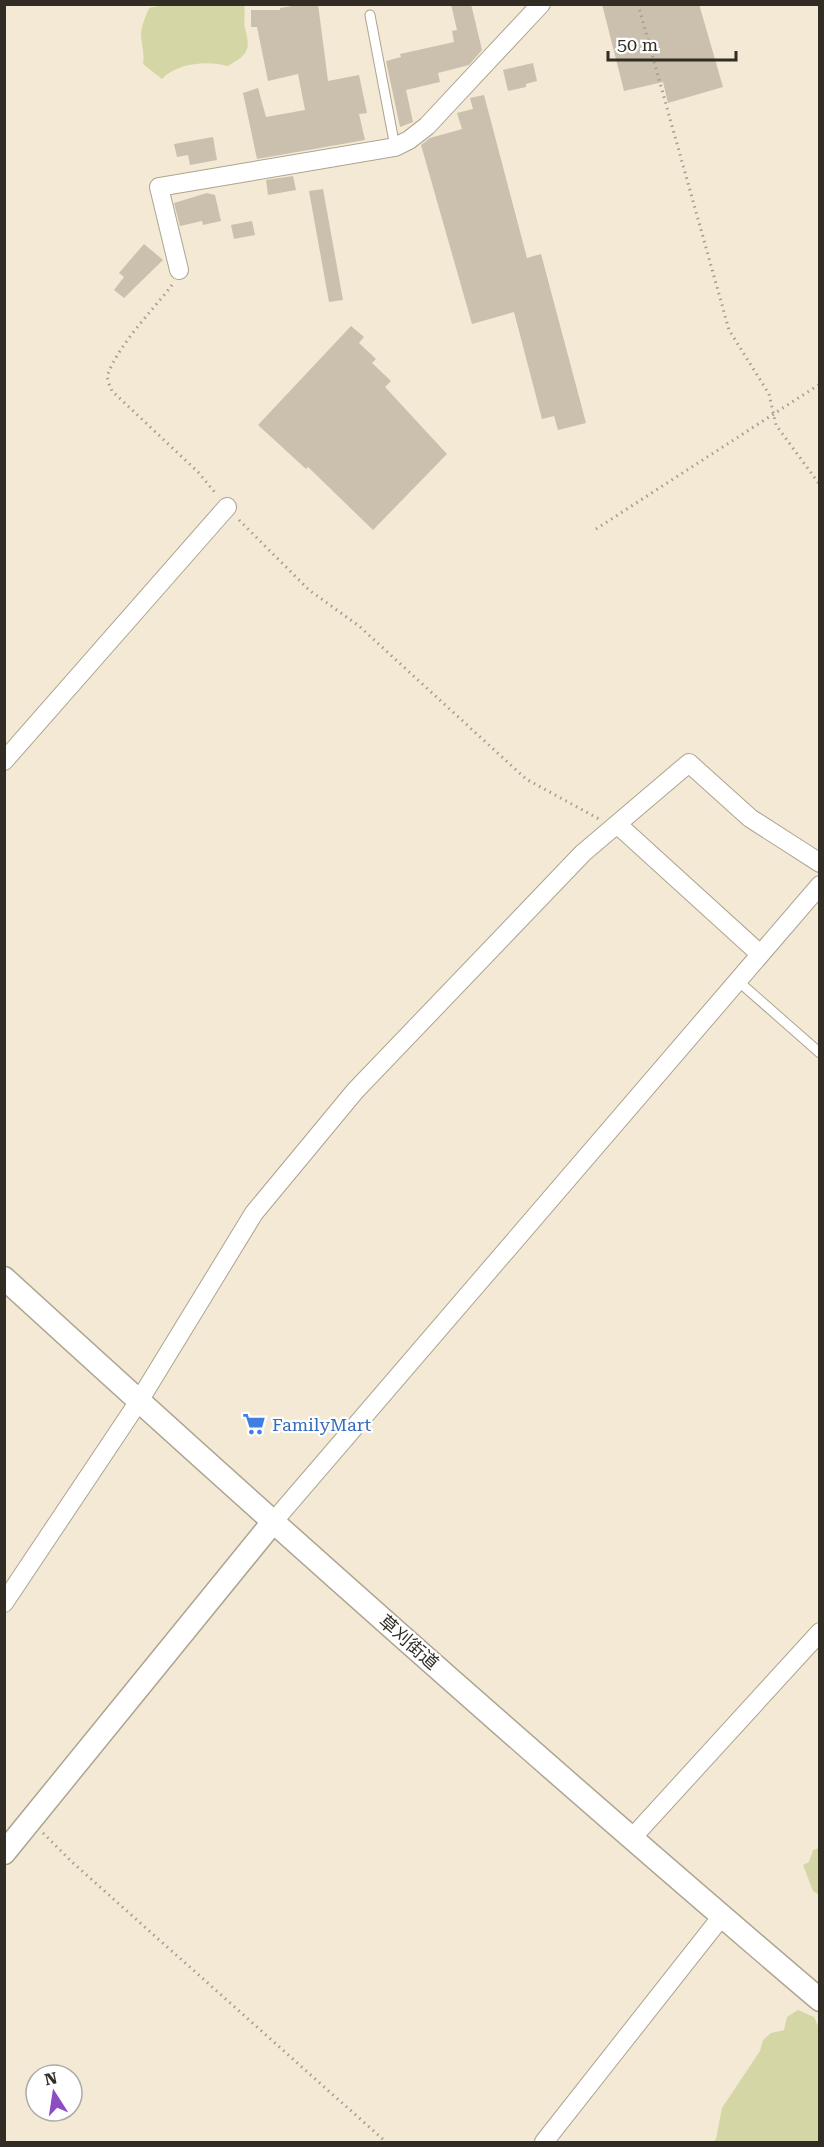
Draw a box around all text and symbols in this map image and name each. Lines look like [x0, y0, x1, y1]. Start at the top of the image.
scale bar [608, 24, 736, 62]
text: 50 m [617, 34, 658, 55]
supermarket icon: FamilyMart [241, 1411, 267, 1437]
place label: FamilyMart [272, 1414, 371, 1435]
street label: 草刈街道 [375, 1610, 443, 1674]
north arrow [24, 2063, 84, 2123]
text: N [43, 2068, 59, 2089]

